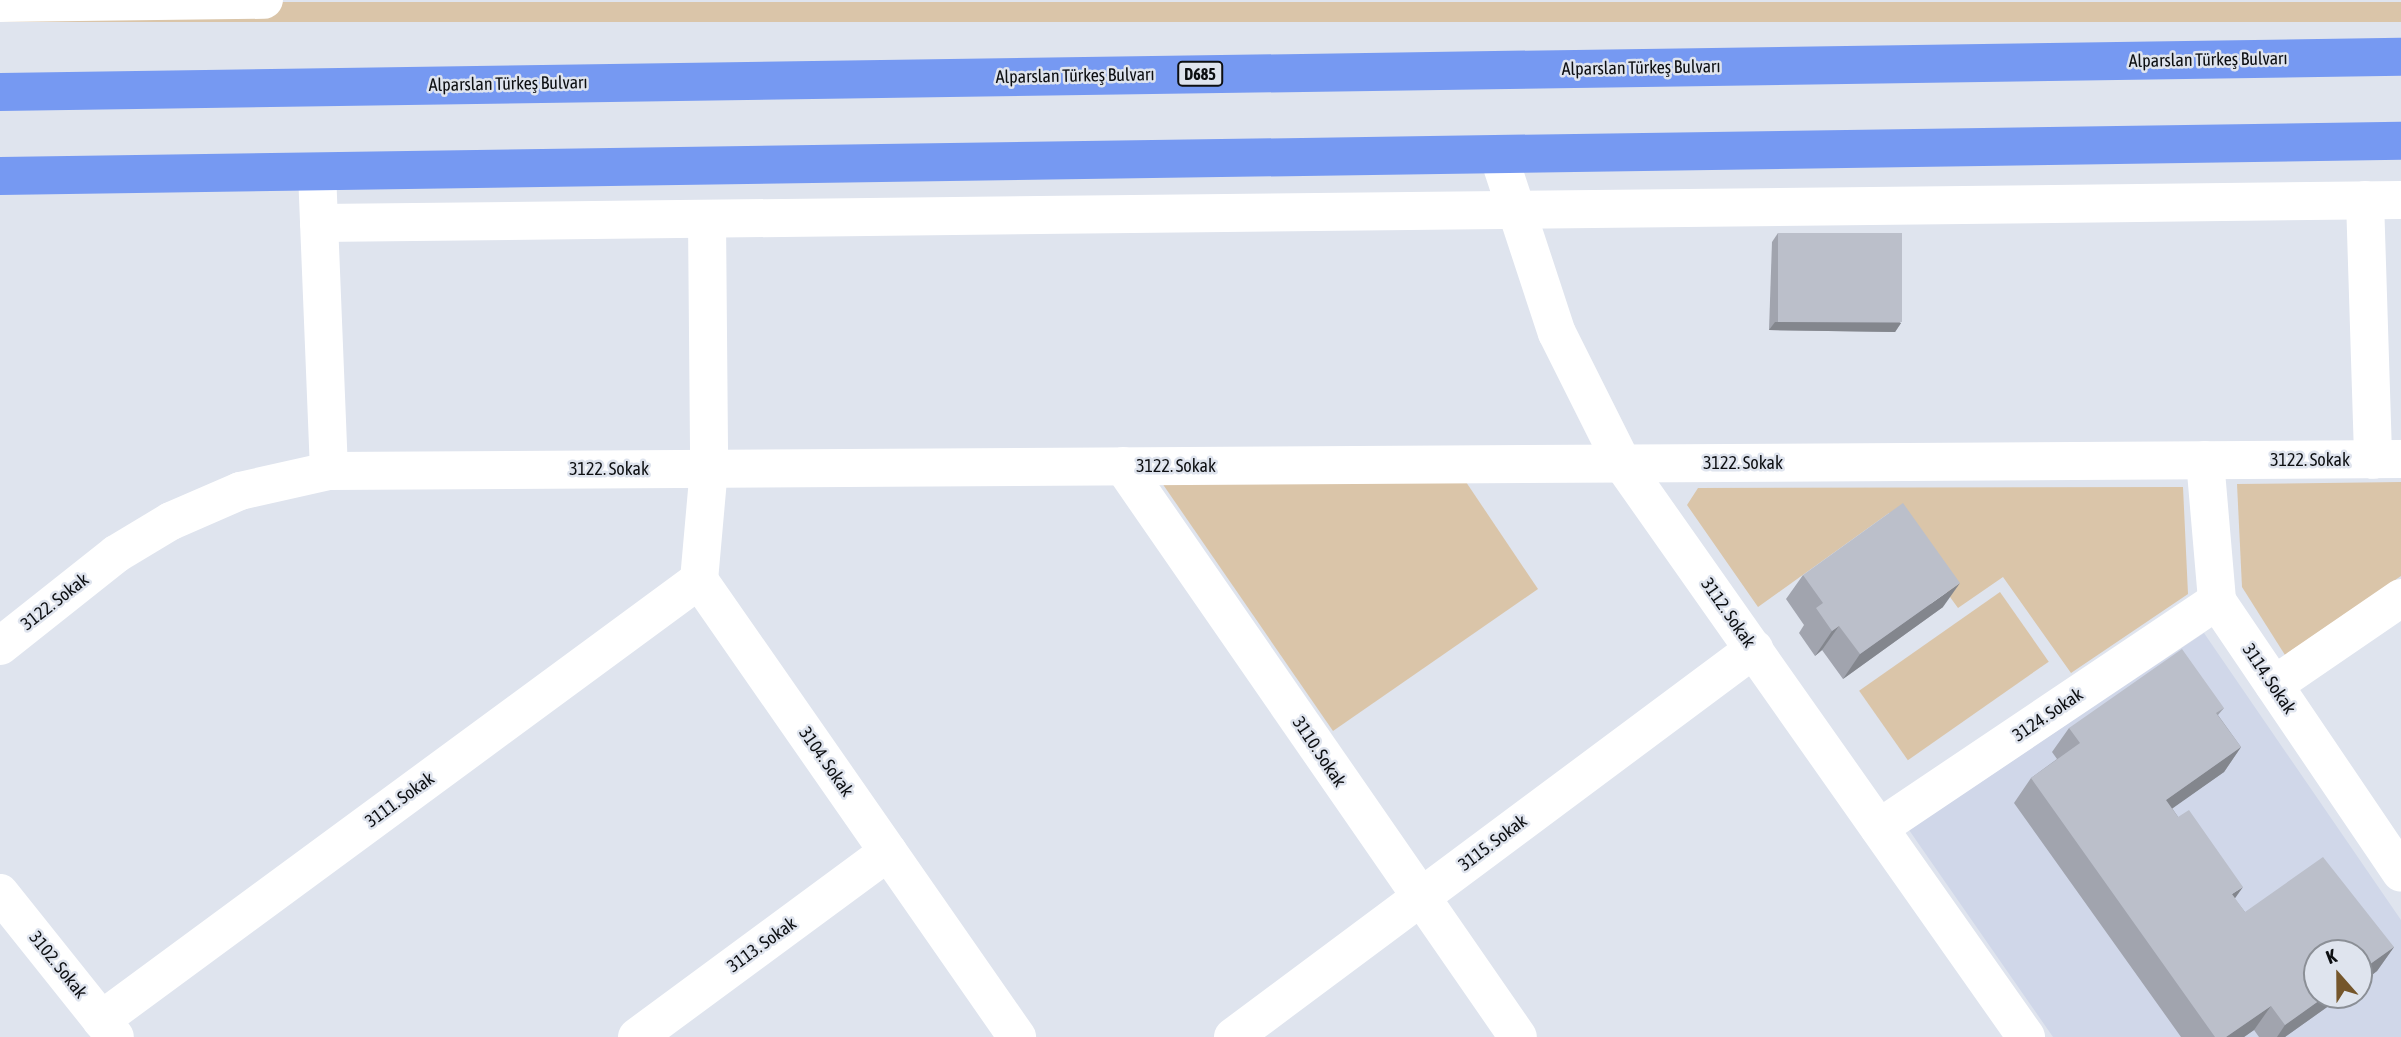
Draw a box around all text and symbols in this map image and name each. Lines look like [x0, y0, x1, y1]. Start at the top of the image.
street label: Alparslan Türkeş Bulvarı [2128, 48, 2288, 72]
street label: Alparslan Türkeş Bulvarı [1561, 56, 1721, 80]
road number: D685 [1176, 61, 1224, 86]
street label: Alparslan Türkeş Bulvarı [995, 64, 1155, 88]
street label: Alparslan Türkeş Bulvarı [428, 72, 588, 96]
street label: 3122. Sokak [2270, 449, 2350, 471]
street label: 3122. Sokak [1703, 452, 1783, 474]
street label: 3122. Sokak [1136, 455, 1216, 477]
street label: 3122. Sokak [569, 458, 649, 480]
street label: 3122. Sokak [17, 569, 93, 635]
street label: 3112. Sokak [1696, 574, 1760, 652]
street label: 3114. Sokak [2238, 640, 2300, 718]
street label: 3124. Sokak [2009, 684, 2087, 746]
street label: 3110. Sokak [1288, 713, 1350, 791]
street label: 3104. Sokak [794, 723, 858, 801]
street label: 3111. Sokak [361, 768, 439, 832]
street label: 3115. Sokak [1455, 810, 1531, 876]
street label: 3113. Sokak [723, 913, 801, 977]
street label: 3102. Sokak [25, 927, 91, 1003]
north arrow [2303, 939, 2373, 1009]
text: K [2323, 944, 2339, 968]

